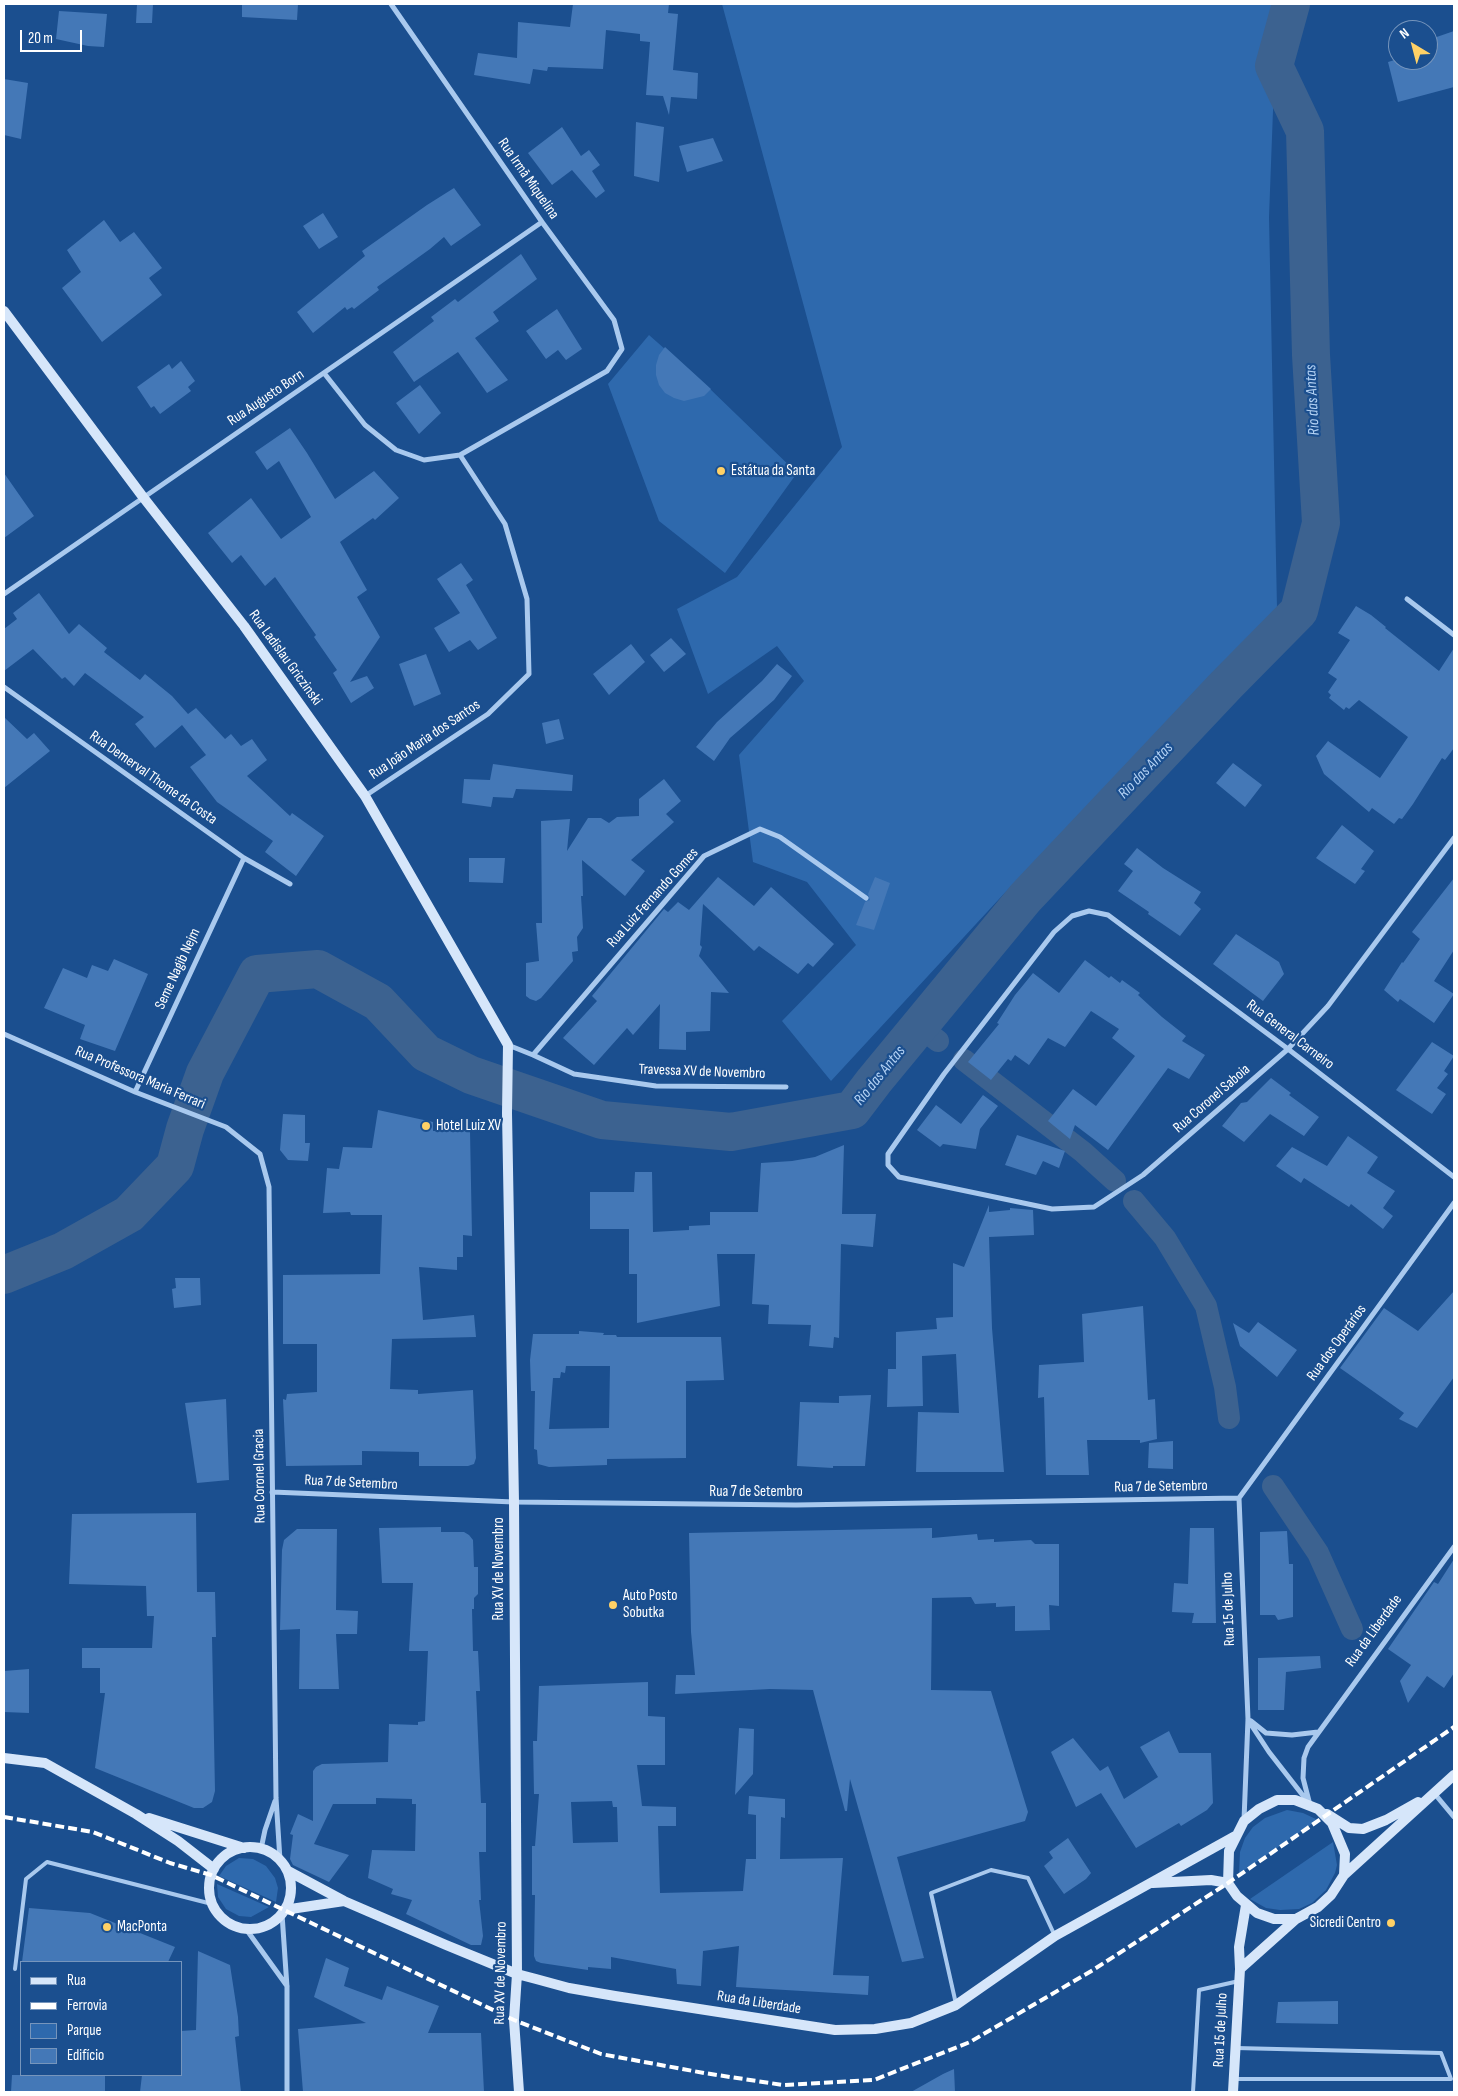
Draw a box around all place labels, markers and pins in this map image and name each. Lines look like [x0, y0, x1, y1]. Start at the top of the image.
place label: Estátua da Santa [731, 462, 815, 480]
marker: Estátua da Santa [715, 465, 727, 477]
place label: Hotel Luiz XV [436, 1117, 501, 1135]
marker: Hotel Luiz XV [420, 1120, 432, 1132]
place label: Auto Posto Sobutka [623, 1587, 677, 1622]
marker: Auto Posto Sobutka [607, 1599, 619, 1611]
place label: Sicredi Centro [1310, 1914, 1381, 1932]
marker: Sicredi Centro [1385, 1917, 1397, 1929]
place label: MacPonta [117, 1918, 167, 1936]
marker: MacPonta [101, 1921, 113, 1933]

